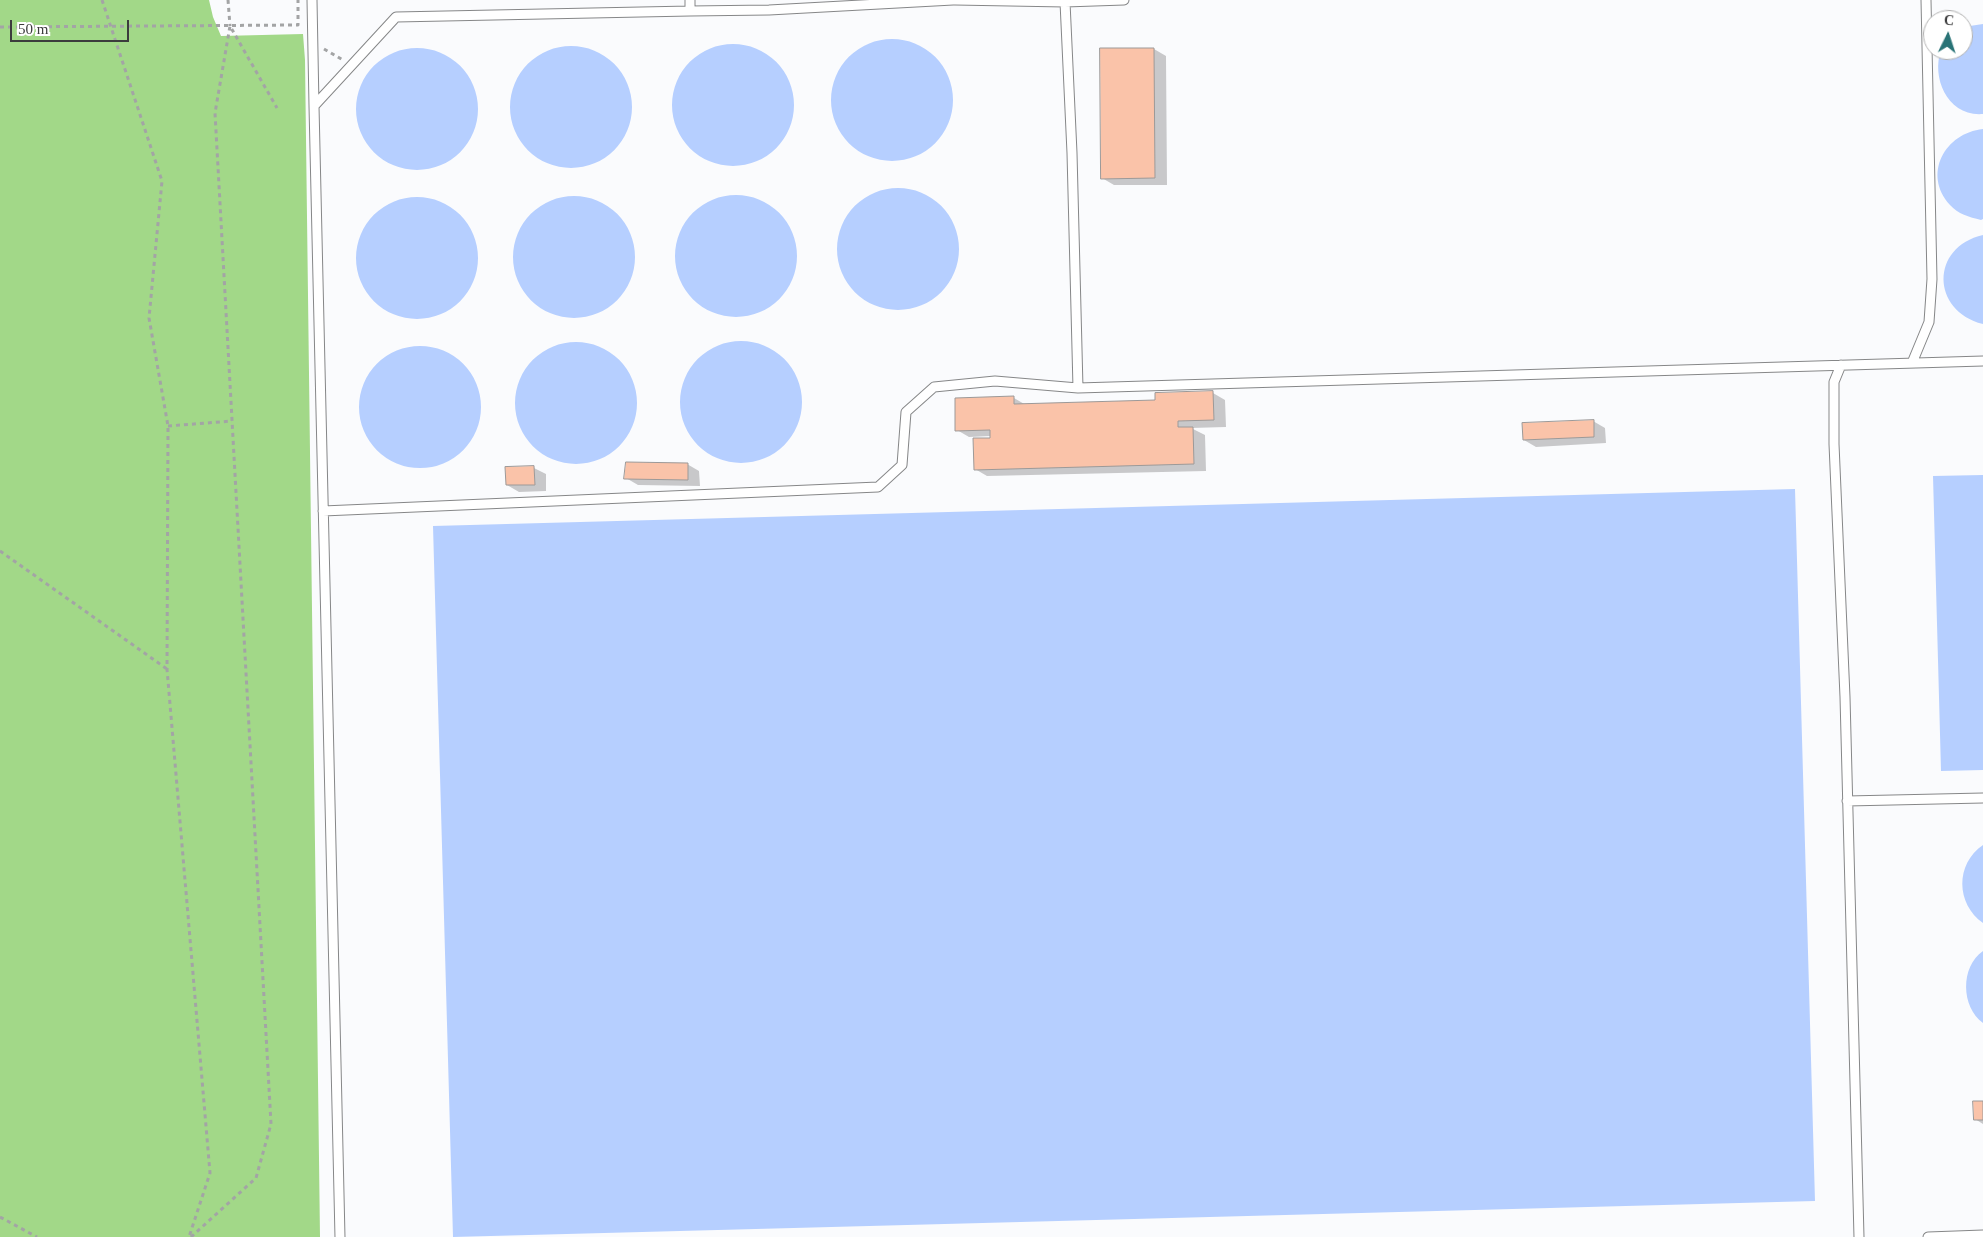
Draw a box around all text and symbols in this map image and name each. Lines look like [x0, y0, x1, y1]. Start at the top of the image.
scale bar [12, 10, 131, 42]
north arrow [1923, 10, 1973, 60]
text: С [1943, 13, 1955, 28]
text: 50 m [18, 21, 48, 37]

